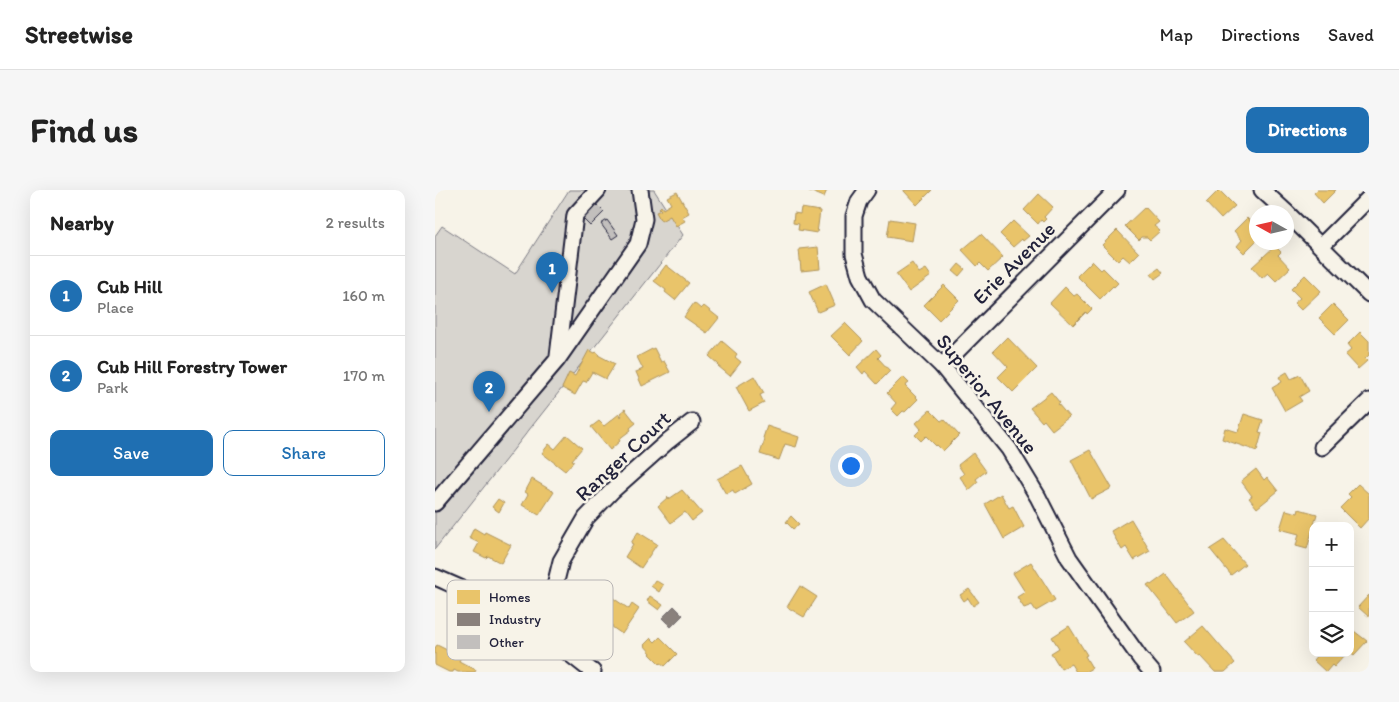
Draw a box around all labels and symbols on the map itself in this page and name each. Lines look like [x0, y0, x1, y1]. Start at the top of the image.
north arrow [1249, 205, 1294, 250]
street label: Erie Avenue [967, 216, 1060, 309]
pin: 1 [536, 252, 568, 293]
street label: Superior Avenue [931, 329, 1043, 459]
pin: 2 [473, 371, 505, 412]
street label: Ranger Court [570, 405, 676, 506]
your location [838, 453, 864, 479]
legend [447, 580, 613, 660]
text: Homes [489, 589, 531, 606]
text: Industry [489, 611, 541, 628]
text: Other [489, 634, 524, 651]

